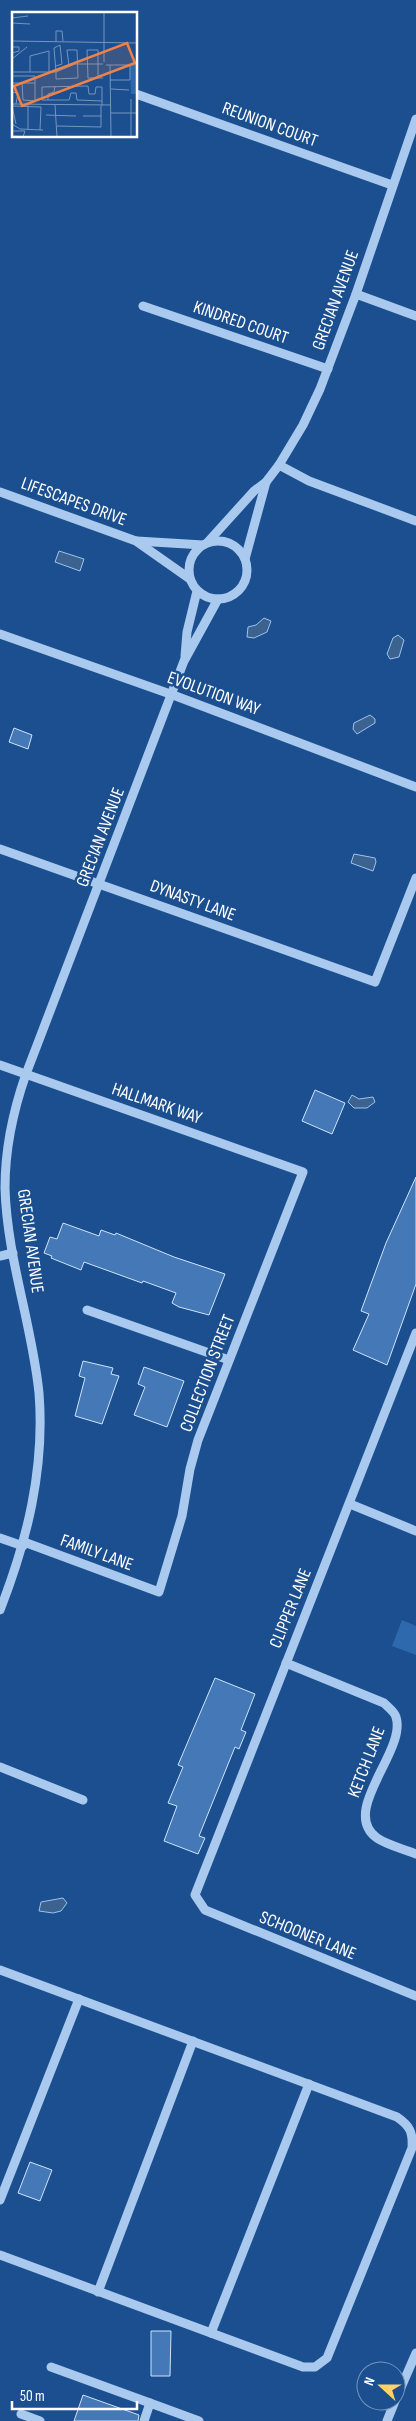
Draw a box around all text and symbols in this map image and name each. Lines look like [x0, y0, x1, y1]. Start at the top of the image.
inset map [12, 12, 138, 138]
street label: REUNION COURT [219, 97, 320, 151]
street label: GRECIAN AVENUE [308, 247, 363, 353]
street label: KINDRED COURT [191, 296, 291, 349]
street label: LIFESCAPES DRIVE [18, 473, 129, 530]
street label: EVOLUTION WAY [165, 667, 264, 720]
street label: GRECIAN AVENUE [72, 784, 129, 890]
street label: DYNASTY LANE [147, 875, 238, 926]
street label: HALLMARK WAY [109, 1078, 205, 1129]
street label: GRECIAN AVENUE [13, 1188, 48, 1294]
street label: COLLECTION STREET [175, 1312, 239, 1435]
street label: FAMILY LANE [58, 1530, 136, 1575]
street label: CLIPPER LANE [265, 1565, 316, 1651]
street label: KETCH LANE [343, 1724, 390, 1801]
street label: SCHOONER LANE [256, 1907, 359, 1964]
north arrow [356, 2361, 406, 2411]
text: N [360, 2375, 379, 2388]
scale bar [12, 2378, 138, 2410]
text: 50 m [20, 2387, 45, 2406]

